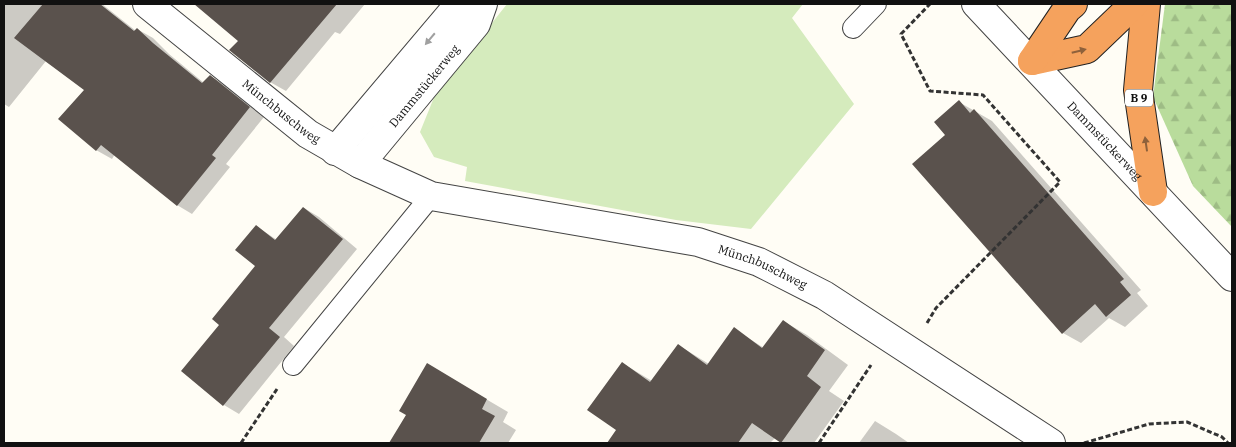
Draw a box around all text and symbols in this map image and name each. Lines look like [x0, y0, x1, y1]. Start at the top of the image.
one-way arrow [424, 32, 435, 45]
street label: Dammstückerweg [385, 41, 463, 130]
one-way arrow [1072, 47, 1087, 55]
street label: Münchbuschweg [239, 76, 324, 147]
road number: B 9 [1125, 90, 1153, 106]
street label: Dammstückerweg [1064, 98, 1146, 184]
one-way arrow [1142, 135, 1150, 151]
street label: Münchbuschweg [716, 241, 810, 292]

